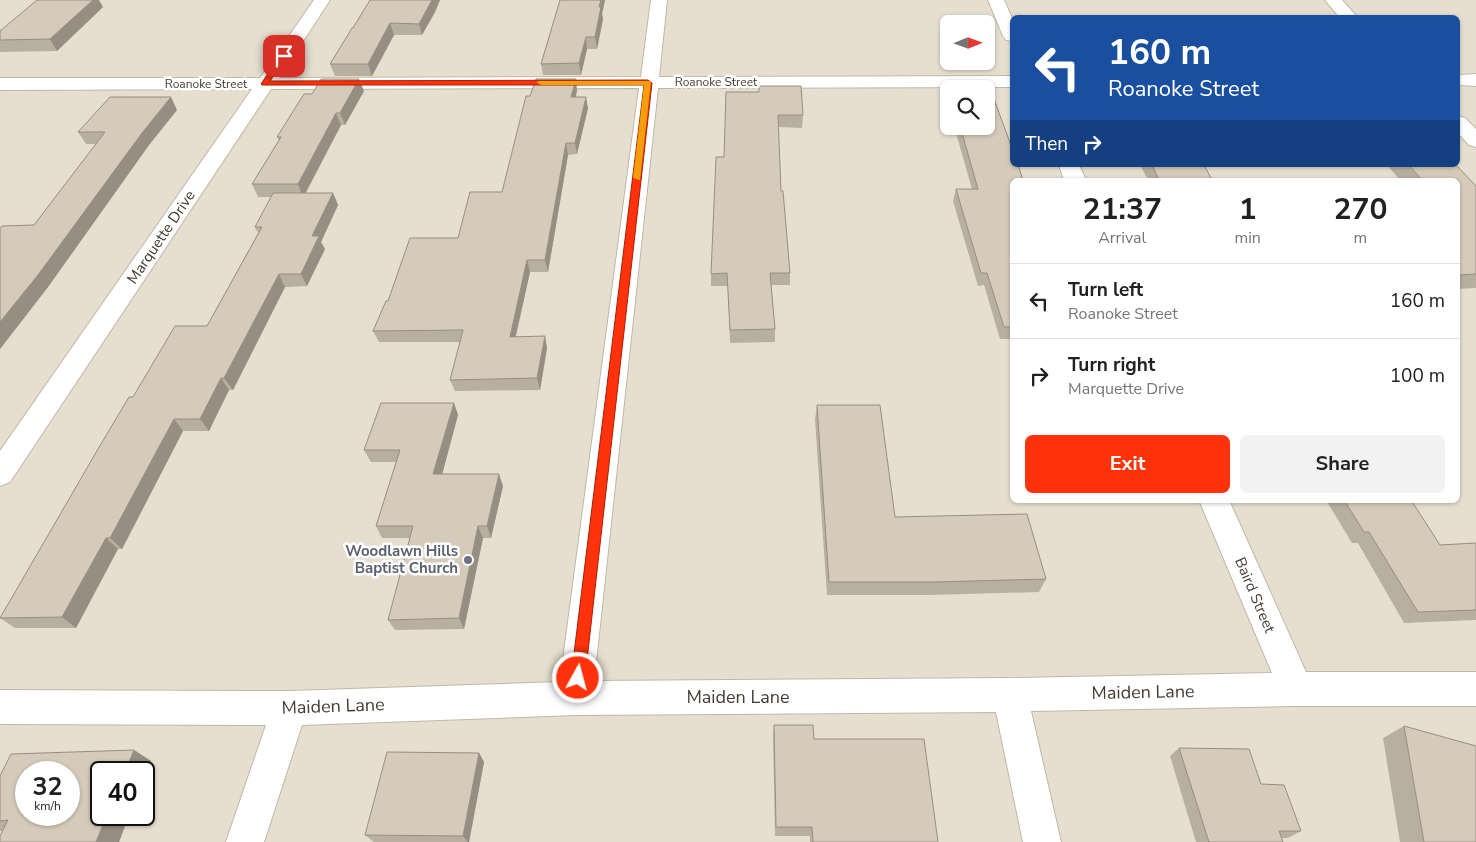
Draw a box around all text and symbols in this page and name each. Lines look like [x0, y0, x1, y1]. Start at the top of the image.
north arrow [940, 15, 995, 70]
map controls [940, 15, 995, 135]
text: 160 m [1108, 29, 1211, 76]
pin [263, 35, 305, 77]
icon: left [1025, 35, 1090, 100]
icon: arrive [270, 42, 298, 70]
street label: Roanoke Street [675, 74, 758, 90]
text: Roanoke Street [1108, 74, 1259, 104]
street label: Roanoke Street [165, 76, 248, 92]
button: search [940, 80, 995, 135]
icon: right [1078, 130, 1106, 158]
text: Then [1025, 131, 1068, 157]
street label: Marquette Drive [122, 186, 200, 288]
text: 21:37 [1083, 189, 1162, 230]
text: 1 [1239, 189, 1257, 230]
text: 270 [1333, 189, 1387, 230]
text: Arrival [1098, 227, 1146, 249]
text: min [1234, 227, 1261, 249]
text: m [1354, 227, 1367, 249]
text: Turn left [1068, 277, 1143, 303]
icon: left [1025, 287, 1053, 315]
text: 160 m [1390, 288, 1445, 314]
text: Roanoke Street [1068, 303, 1178, 325]
text: Turn right [1068, 352, 1155, 378]
icon: right [1025, 362, 1053, 390]
text: 100 m [1390, 363, 1445, 389]
text: Marquette Drive [1068, 378, 1184, 400]
button: Exit [1025, 435, 1230, 493]
button: Share [1240, 435, 1445, 493]
place label: Woodlawn Hills Baptist Church [345, 541, 458, 578]
marker: Woodlawn Hills Baptist Church [462, 554, 474, 566]
street label: Baird Street [1230, 554, 1280, 637]
position arrow [551, 651, 603, 703]
street label: Maiden Lane [1091, 679, 1195, 705]
street label: Maiden Lane [686, 685, 790, 709]
street label: Maiden Lane [281, 692, 385, 720]
speed limit sign: 40 [90, 761, 155, 826]
text: 32 [32, 770, 63, 804]
text: km/h [34, 798, 61, 814]

